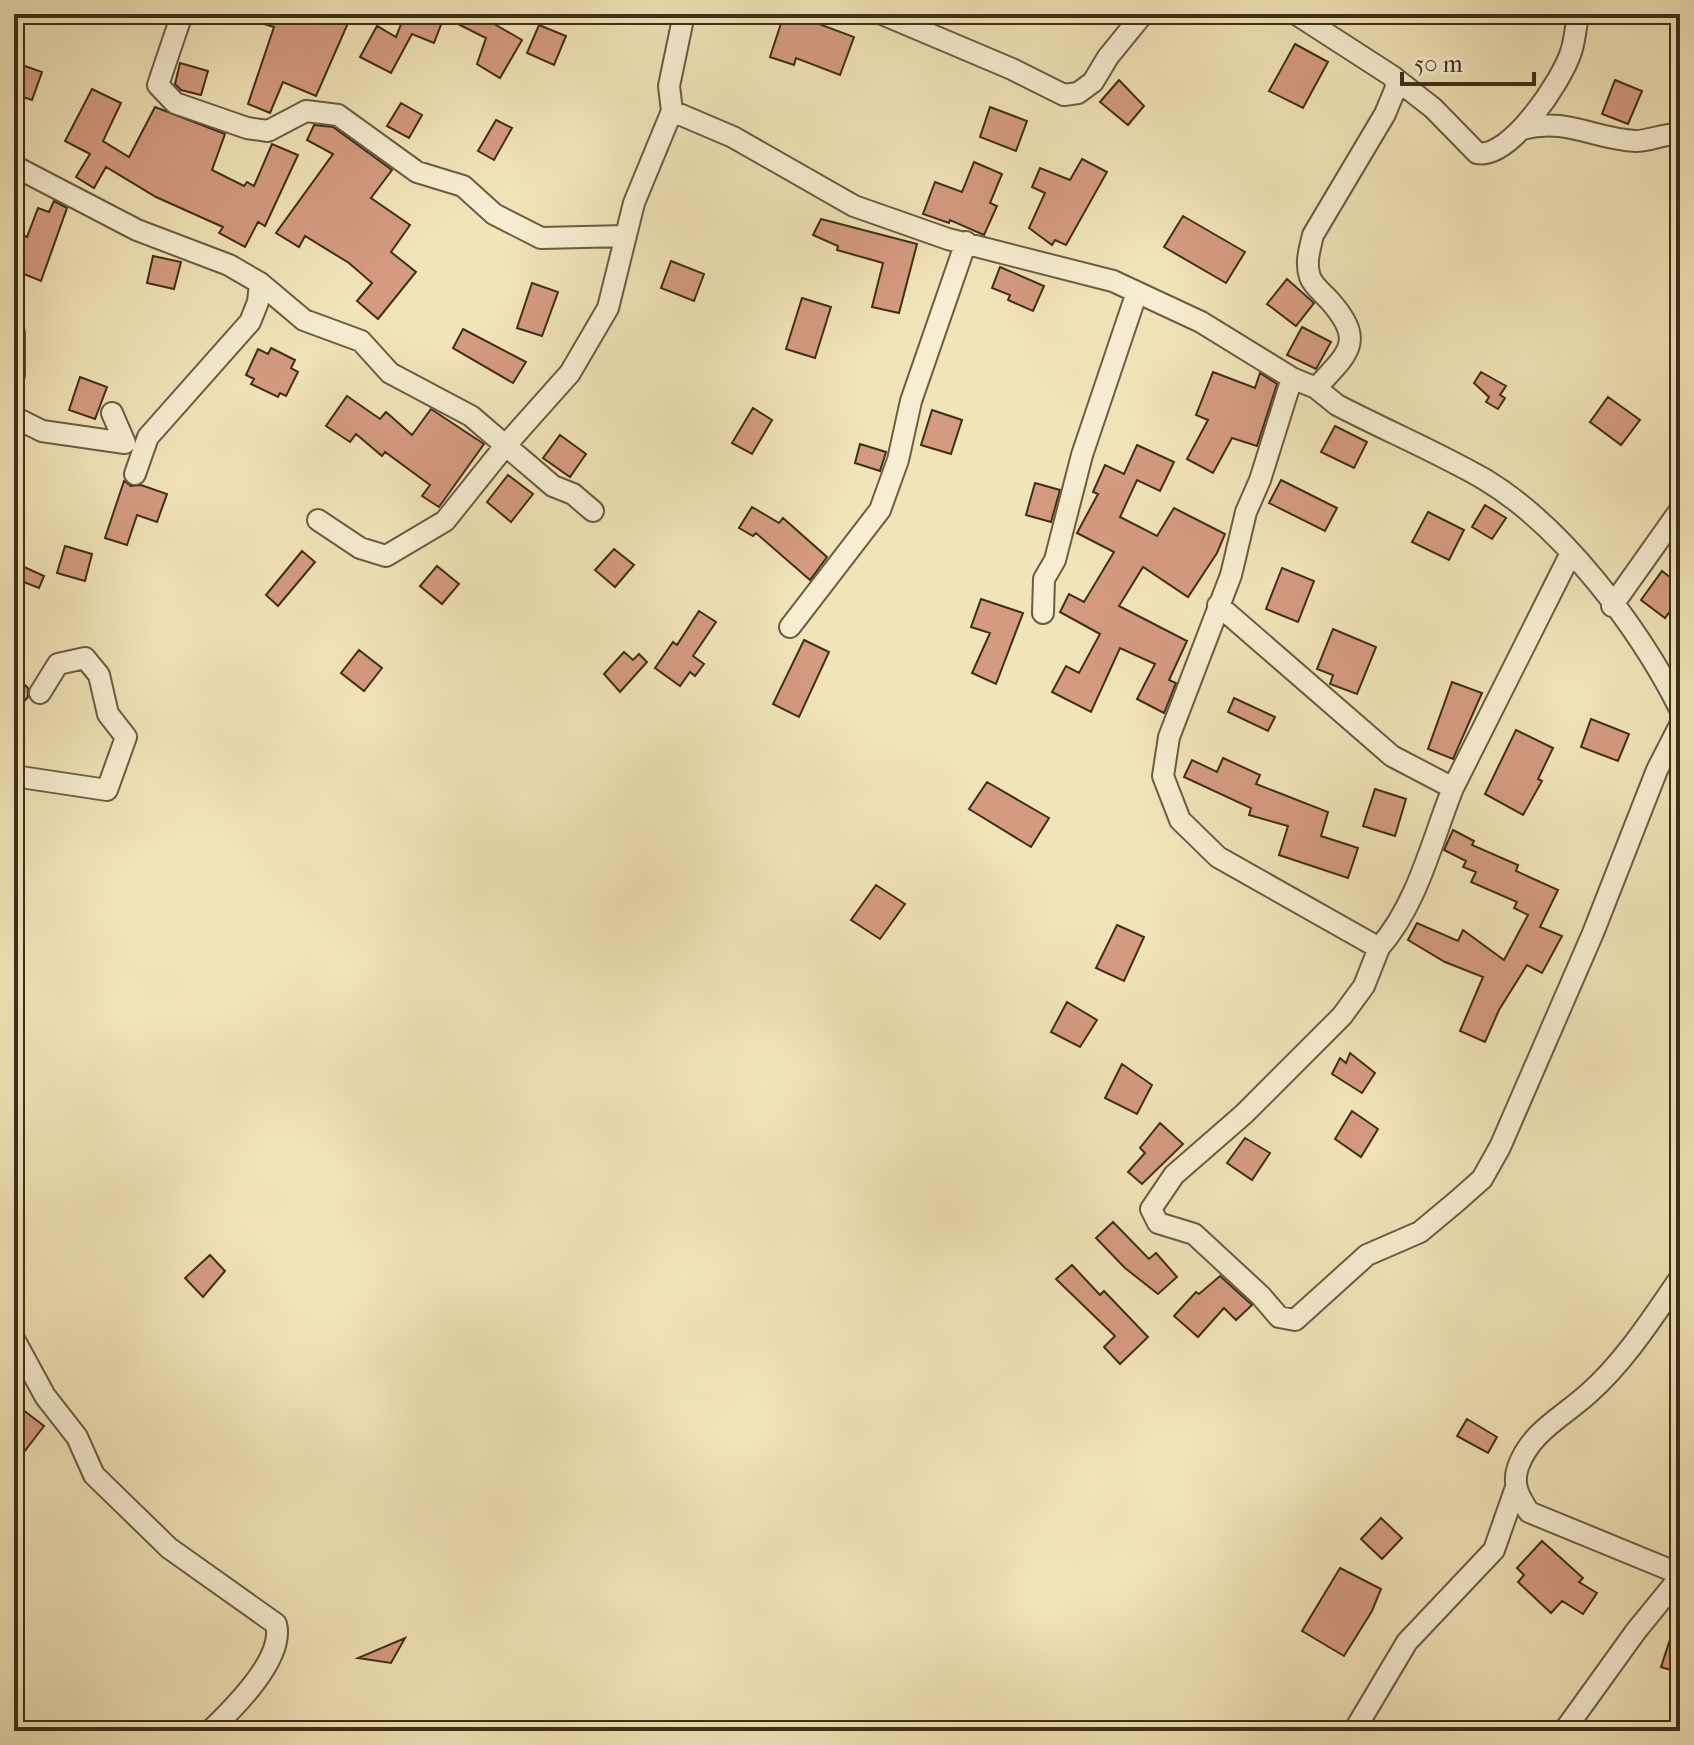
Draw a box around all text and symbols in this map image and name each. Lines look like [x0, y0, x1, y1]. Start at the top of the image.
scale bar [1402, 36, 1534, 86]
text: 50 m [1414, 50, 1463, 78]

